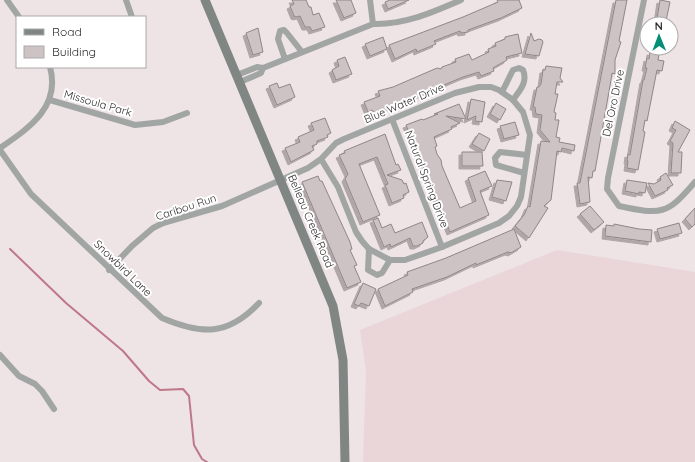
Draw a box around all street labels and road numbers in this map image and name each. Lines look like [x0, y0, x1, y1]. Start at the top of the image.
street label: Del Oro Drive [599, 68, 627, 138]
street label: Blue Water Drive [362, 80, 446, 126]
street label: Missoula Park [62, 87, 134, 119]
street label: Natural Spring Drive [402, 128, 452, 230]
street label: Belleau Creek Road [285, 172, 337, 270]
street label: Caribou Run [154, 191, 218, 223]
street label: Snowbird Lane [91, 237, 155, 299]

